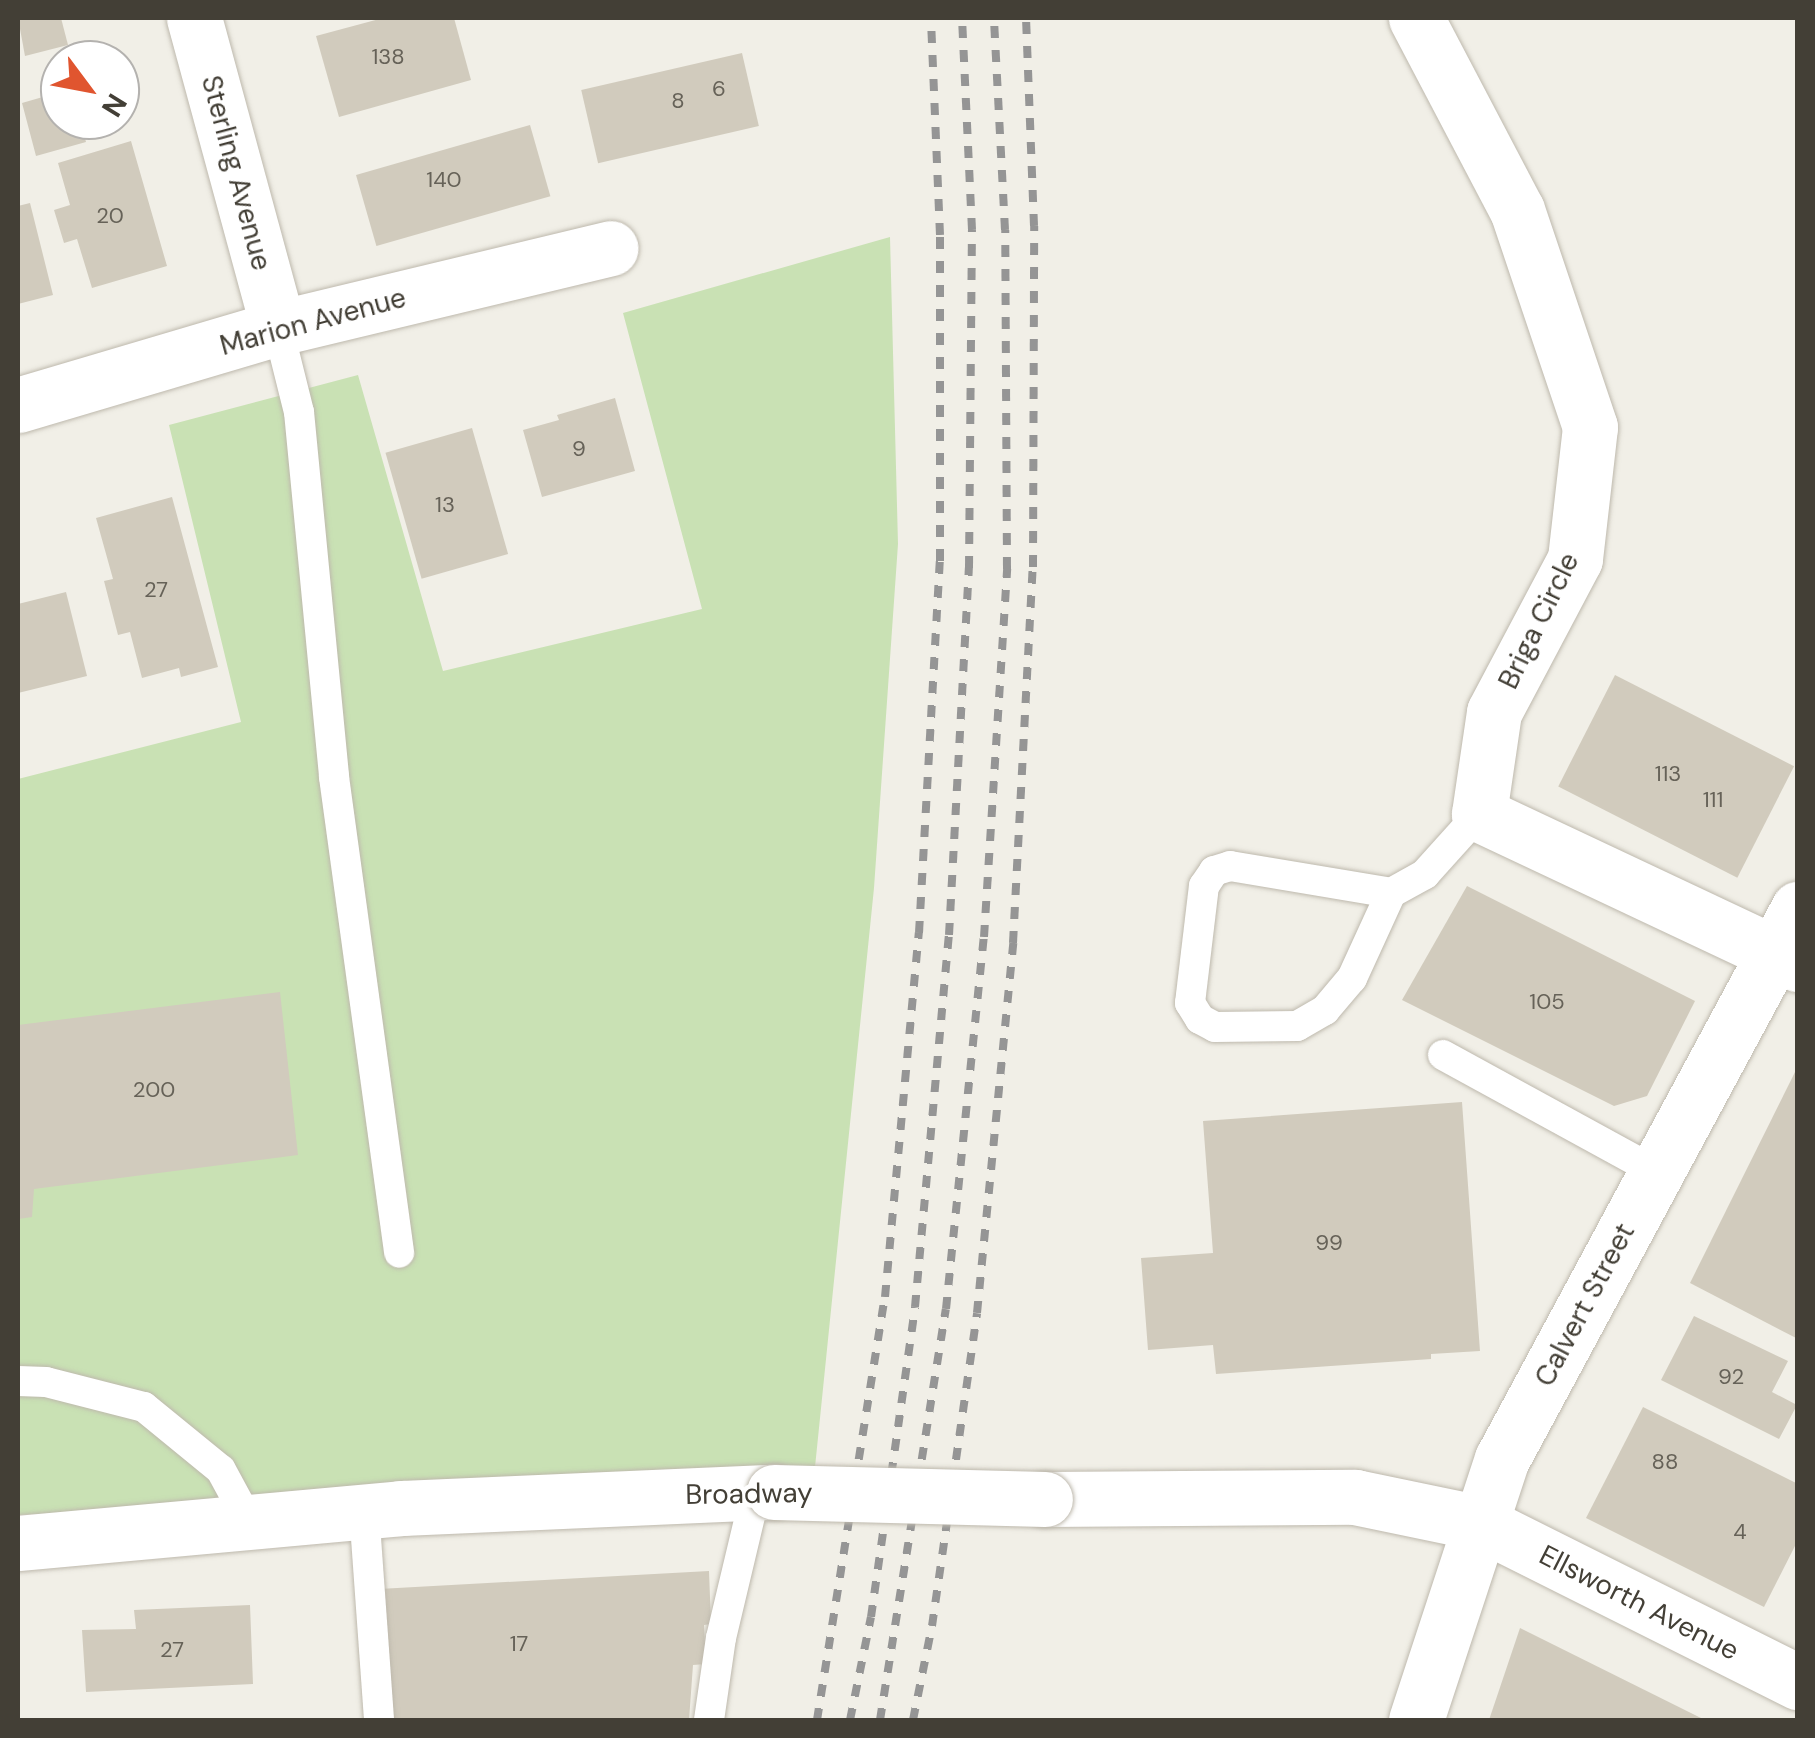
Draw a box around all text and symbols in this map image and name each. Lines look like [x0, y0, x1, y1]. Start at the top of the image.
north arrow [40, 40, 140, 140]
house number: 138 [371, 44, 405, 70]
street label: Sterling Avenue [194, 72, 278, 274]
house number: 6 [712, 76, 726, 102]
text: N [93, 87, 135, 124]
house number: 8 [671, 88, 685, 114]
house number: 140 [426, 167, 462, 193]
house number: 20 [96, 203, 124, 229]
street label: Marion Avenue [216, 281, 410, 363]
house number: 9 [572, 436, 586, 462]
house number: 13 [435, 492, 455, 518]
street label: Briga Circle [1492, 548, 1586, 694]
house number: 27 [144, 577, 168, 603]
house number: 113 [1655, 761, 1681, 787]
house number: 111 [1703, 787, 1723, 813]
house number: 105 [1529, 989, 1565, 1015]
house number: 200 [133, 1077, 175, 1103]
street label: Calvert Street [1528, 1218, 1642, 1392]
house number: 99 [1315, 1230, 1343, 1256]
house number: 92 [1718, 1364, 1744, 1390]
house number: 88 [1652, 1449, 1678, 1475]
street label: Broadway [685, 1476, 813, 1512]
house number: 4 [1733, 1519, 1747, 1545]
street label: Ellsworth Avenue [1534, 1538, 1744, 1668]
house number: 17 [510, 1631, 528, 1657]
house number: 27 [160, 1637, 184, 1663]

